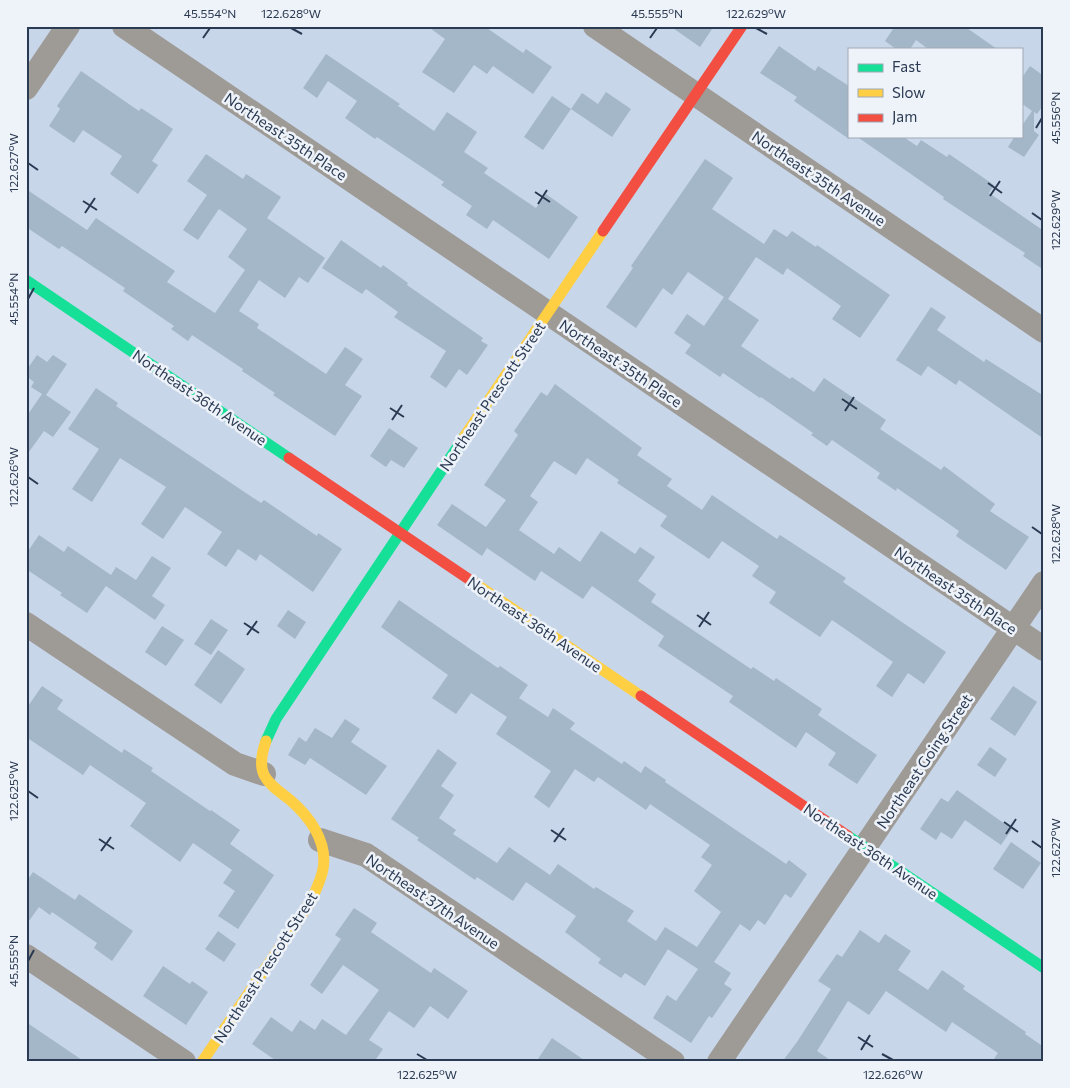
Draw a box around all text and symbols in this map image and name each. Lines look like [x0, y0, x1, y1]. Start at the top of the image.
text: 45.554°N [184, 6, 236, 20]
text: 122.628°W [261, 6, 321, 20]
text: 45.555°N [631, 6, 683, 20]
text: 122.629°W [726, 6, 786, 20]
legend [848, 48, 1022, 138]
text: Fast [892, 57, 921, 75]
text: Slow [892, 83, 925, 101]
street label: Northeast 35th Place [221, 88, 351, 184]
text: 45.556°N [1048, 92, 1062, 144]
text: Jam [892, 107, 917, 125]
street label: Northeast 35th Avenue [749, 127, 889, 230]
text: 122.627°W [6, 133, 20, 193]
text: 122.629°W [1048, 190, 1062, 250]
text: 45.554°N [6, 273, 20, 325]
street label: Northeast 35th Place [556, 315, 686, 411]
street label: Northeast Prescott Street [435, 318, 549, 474]
street label: Northeast 36th Avenue [130, 345, 271, 449]
text: 122.626°W [6, 447, 20, 507]
text: 122.628°W [1048, 504, 1062, 564]
street label: Northeast 35th Place [891, 542, 1021, 638]
street label: Northeast 36th Avenue [465, 572, 606, 676]
street label: Northeast Going Street [872, 690, 976, 832]
text: 122.625°W [6, 761, 20, 821]
street label: Northeast 36th Avenue [801, 799, 942, 903]
text: 122.627°W [1048, 818, 1062, 878]
street label: Northeast 37th Avenue [363, 850, 503, 952]
street label: Northeast Prescott Street [209, 888, 321, 1046]
text: 45.555°N [6, 935, 20, 987]
text: 122.625°W [397, 1067, 457, 1081]
text: 122.626°W [863, 1067, 923, 1081]

